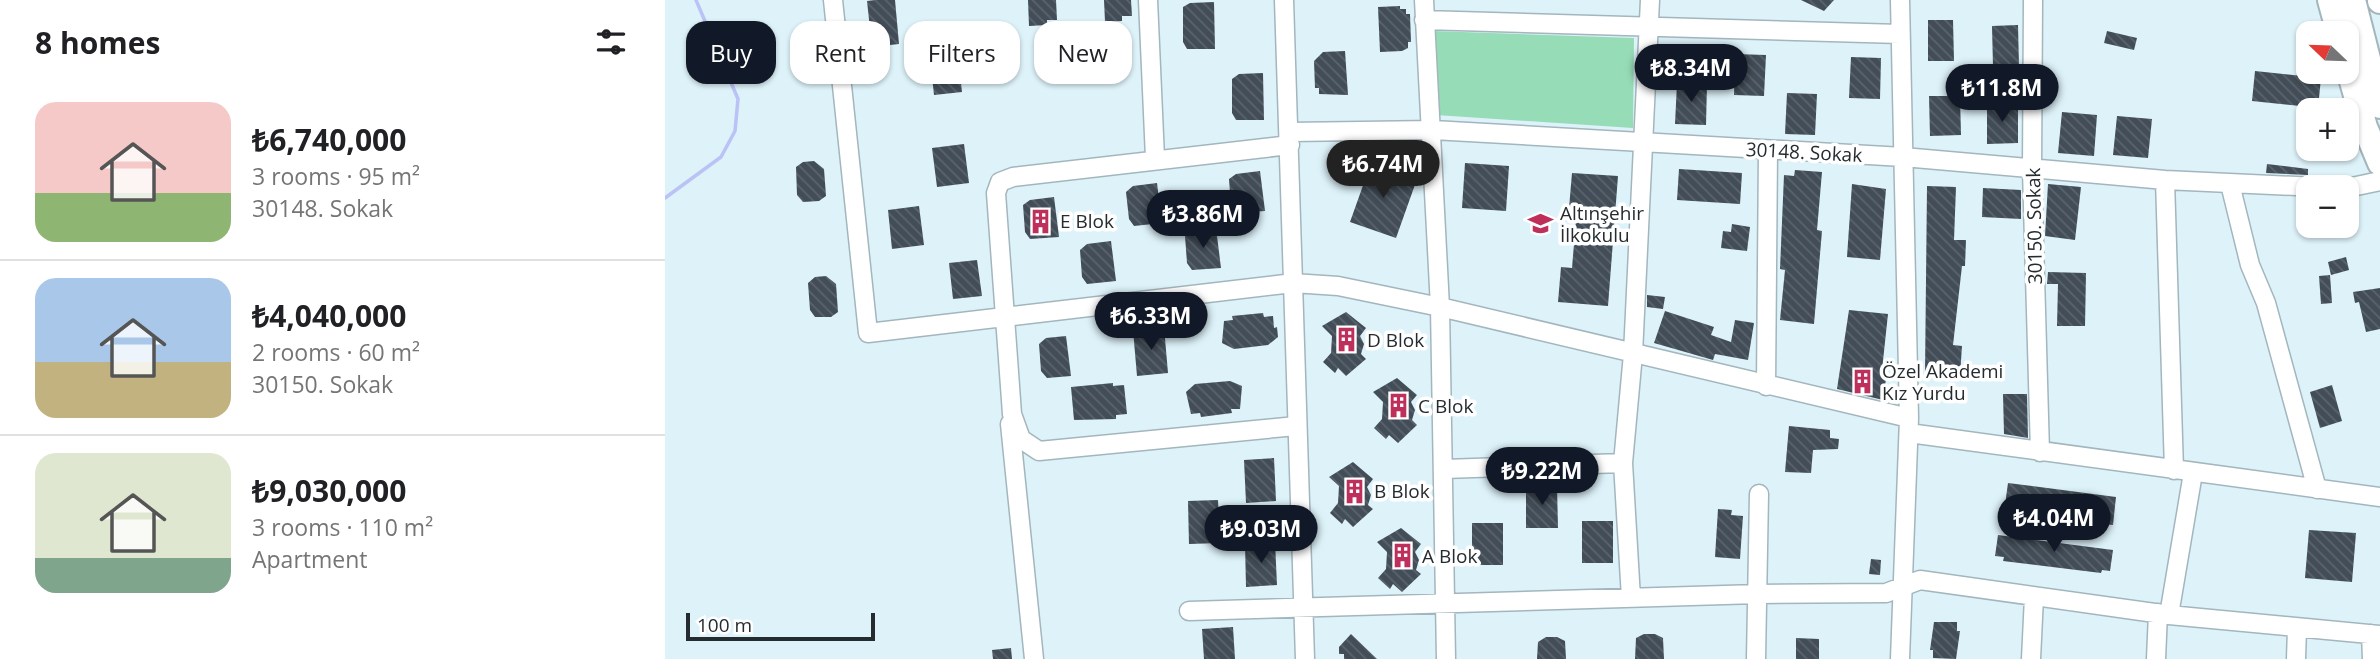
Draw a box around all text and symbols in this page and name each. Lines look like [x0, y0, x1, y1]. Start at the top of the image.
chip: Buy [686, 21, 776, 84]
chip: Rent [790, 21, 890, 84]
chip: Filters [904, 21, 1020, 84]
chip: New [1034, 21, 1132, 84]
north arrow [2296, 21, 2359, 84]
map controls [2296, 21, 2359, 238]
text: 8 homes [35, 22, 160, 63]
icon: filters [592, 23, 630, 61]
pin: ₺8.34M [1634, 44, 1748, 104]
text: ₺8.34M [1651, 51, 1731, 83]
pin: ₺11.8M [1945, 64, 2059, 124]
text: ₺11.8M [1962, 71, 2042, 103]
button: + [2296, 98, 2359, 161]
text: ₺6,740,000 [252, 119, 406, 160]
icon: home [91, 130, 175, 214]
street label: 30148. Sokak [1745, 136, 1863, 168]
pin: ₺6.74M [1326, 140, 1440, 200]
text: ₺6.74M [1343, 147, 1423, 179]
text: 3 rooms · 95 m² [252, 160, 420, 192]
street label: 30150. Sokak [2020, 167, 2048, 285]
button: − [2296, 175, 2359, 238]
pin: ₺3.86M [1146, 190, 1260, 250]
text: 30148. Sokak [252, 192, 393, 224]
text: ₺3.86M [1163, 197, 1243, 229]
place label: Altınşehir İlkokulu [1560, 200, 1644, 248]
building icon: E Blok [1026, 207, 1054, 235]
place label: E Blok [1060, 208, 1114, 234]
school or university icon: Altınşehir İlkokulu [1526, 210, 1554, 238]
pin: ₺6.33M [1094, 292, 1208, 352]
text: ₺4,040,000 [252, 295, 406, 336]
text: ₺6.33M [1111, 299, 1191, 331]
icon: home [91, 306, 175, 390]
building icon: D Blok [1333, 326, 1361, 354]
place label: D Blok [1367, 327, 1424, 353]
text: 2 rooms · 60 m² [252, 336, 420, 368]
place label: Özel Akademi Kız Yurdu [1882, 358, 2003, 406]
text: 30150. Sokak [252, 368, 393, 400]
building icon: Özel Akademi Kız Yurdu [1848, 368, 1876, 396]
building icon: C Blok [1384, 392, 1412, 420]
place label: C Blok [1418, 393, 1473, 419]
pin: ₺9.22M [1485, 448, 1599, 507]
text: ₺9.22M [1502, 454, 1582, 486]
text: ₺9,030,000 [252, 470, 406, 511]
building icon: B Blok [1340, 477, 1368, 505]
place label: B Blok [1374, 478, 1430, 504]
icon: home [91, 481, 175, 565]
pin: ₺4.04M [1997, 494, 2111, 554]
text: ₺4.04M [2014, 501, 2094, 533]
pin: ₺9.03M [1204, 505, 1318, 565]
text: 3 rooms · 110 m² [252, 511, 433, 543]
text: ₺9.03M [1221, 512, 1301, 544]
building icon: A Blok [1388, 542, 1416, 570]
text: Apartment [252, 543, 368, 575]
place label: A Blok [1422, 543, 1477, 569]
scale bar [686, 610, 875, 642]
text: 100 m [697, 612, 752, 638]

